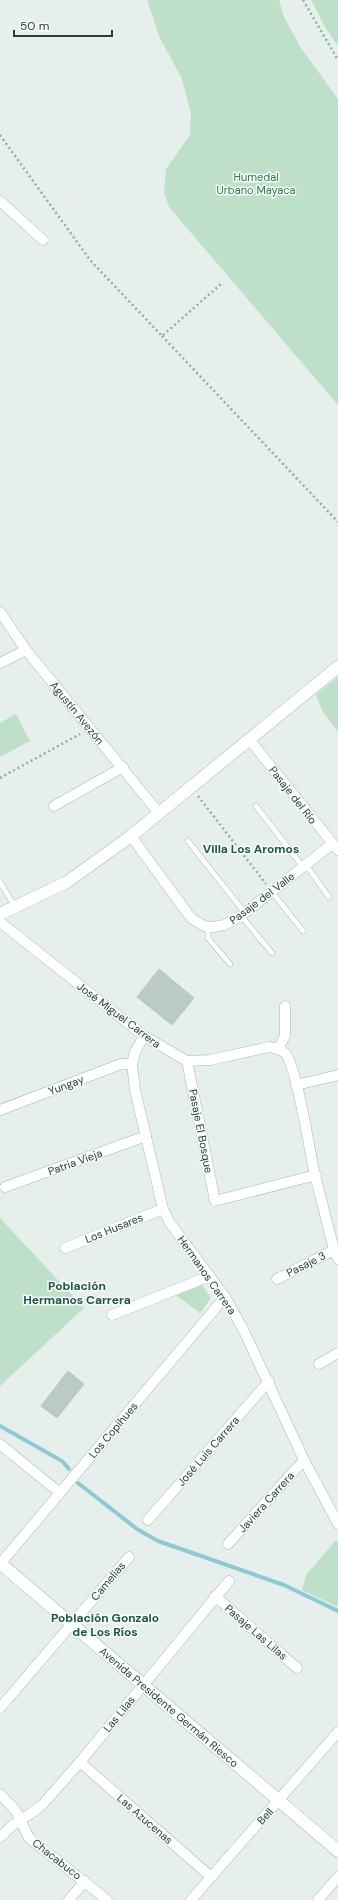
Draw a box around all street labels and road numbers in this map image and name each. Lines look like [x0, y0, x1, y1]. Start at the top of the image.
street label: Agustín Avezón [47, 678, 107, 747]
street label: Pasaje del Río [266, 763, 320, 827]
street label: Pasaje del Valle [227, 869, 297, 927]
street label: José Miguel Carrera [75, 979, 163, 1051]
street label: Yungay [46, 1072, 86, 1098]
street label: Pasaje El Bosque [186, 1088, 216, 1174]
street label: Patria Vieja [46, 1146, 104, 1178]
street label: Los Husares [83, 1210, 145, 1246]
street label: Hermanos Carrera [175, 1233, 239, 1317]
street label: Pasaje 3 [284, 1248, 328, 1280]
street label: Los Copihues [86, 1399, 140, 1461]
street label: José Luis Carrera [174, 1413, 242, 1489]
street label: Javiera Carrera [235, 1469, 297, 1535]
street label: Camelias [88, 1559, 128, 1603]
street label: Pasaje Las Lilas [222, 1601, 290, 1663]
street label: Avenida Presidente Germán Riesco [97, 1644, 241, 1770]
street label: Las Lilas [100, 1693, 138, 1735]
street label: Las Azucenas [114, 1791, 176, 1847]
street label: Bell [254, 1805, 276, 1827]
street label: Chacabuco [30, 1835, 84, 1883]

